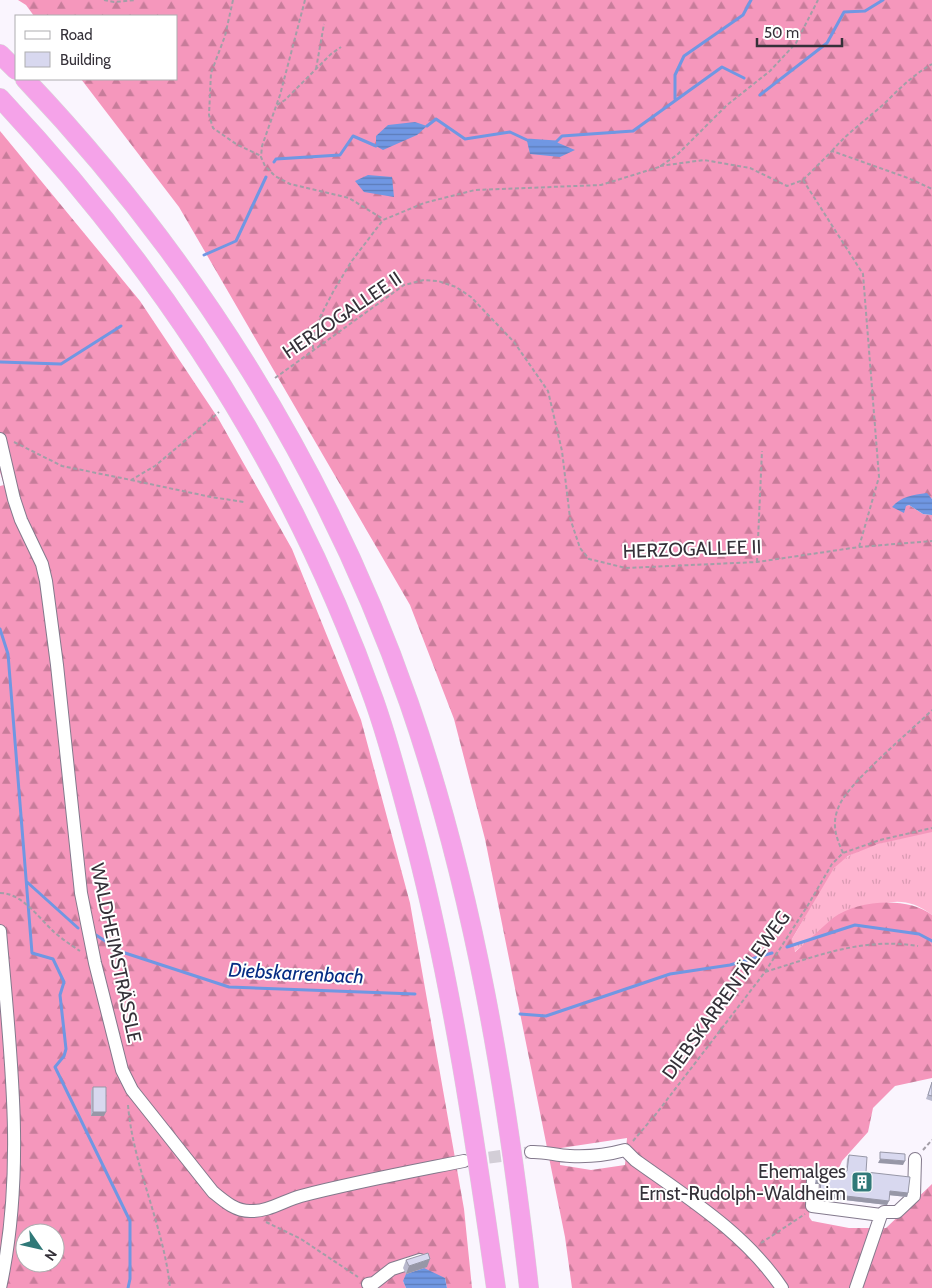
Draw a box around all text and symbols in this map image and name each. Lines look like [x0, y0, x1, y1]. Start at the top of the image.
legend [15, 15, 178, 80]
scale bar [757, 15, 842, 47]
text: 50 m [764, 24, 799, 42]
text: Road [60, 26, 93, 44]
text: Building [60, 51, 111, 69]
street label: HERZOGALLEE II [278, 267, 406, 363]
street label: HERZOGALLEE II [622, 535, 762, 563]
street label: WALDHEIMSTRÄSSLE [86, 861, 146, 1045]
street label: DIEBSKARRENTÄLEWEG [657, 906, 795, 1084]
water label: Diebskarrenbach [228, 957, 364, 989]
place label: Ehemalges Ernst-Rudolph-Waldheim [639, 1160, 846, 1205]
building icon: Ehemalges Ernst-Rudolph-Waldheim [850, 1170, 874, 1194]
north arrow [15, 1223, 65, 1273]
text: N [41, 1246, 61, 1264]

